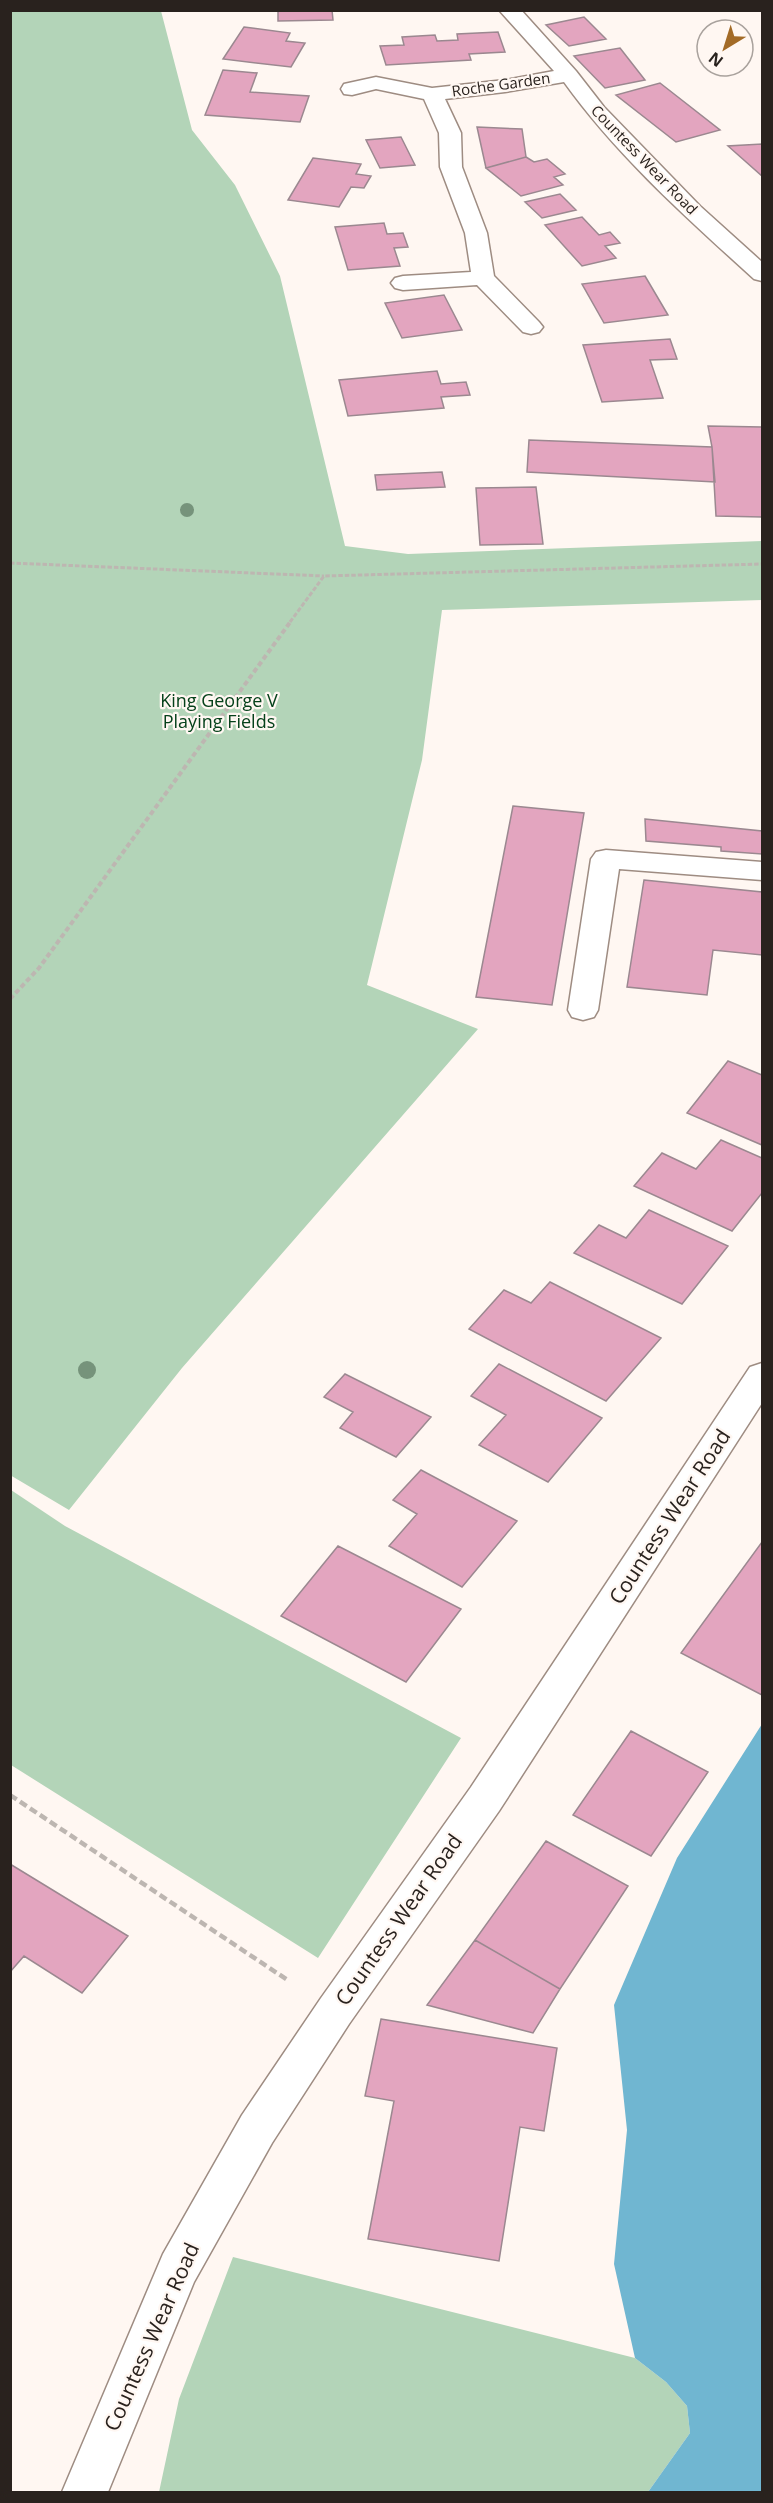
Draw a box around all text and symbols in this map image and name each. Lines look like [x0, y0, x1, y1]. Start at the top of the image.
north arrow [695, 18, 755, 78]
text: N [704, 47, 728, 72]
street label: Roche Garden [450, 67, 551, 101]
street label: Countess Wear Road [587, 100, 702, 218]
park label: King George V Playing Fields [160, 688, 278, 733]
street label: Countess Wear Road [602, 1424, 736, 1609]
street label: Countess Wear Road [328, 1828, 468, 2011]
street label: Countess Wear Road [97, 2238, 205, 2435]

